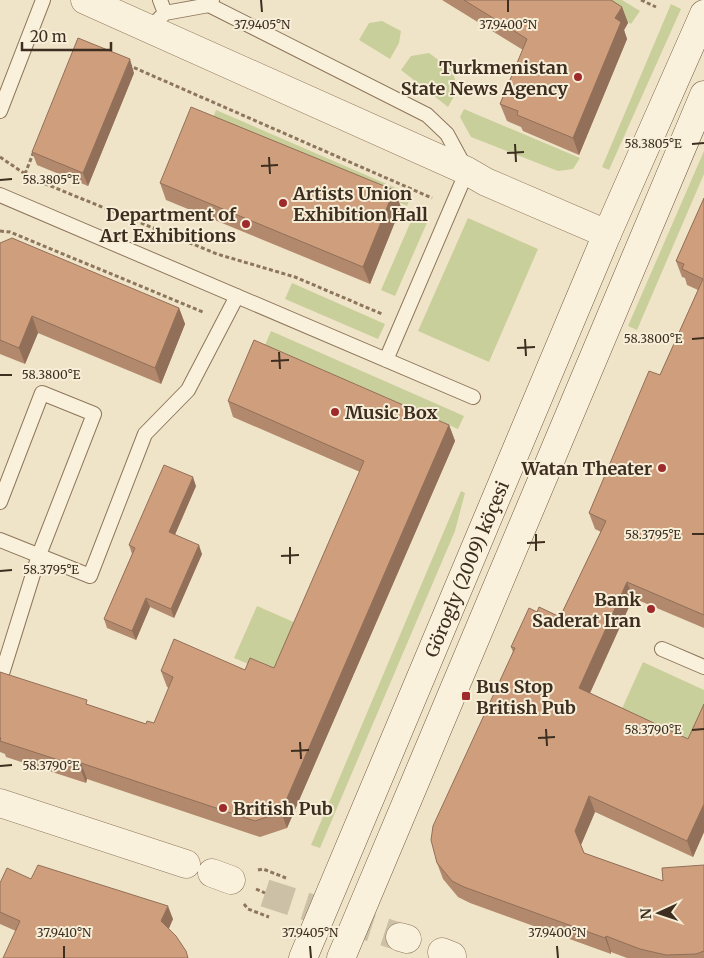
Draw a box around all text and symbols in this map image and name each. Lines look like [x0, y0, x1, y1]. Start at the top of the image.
text: 37.9405°N [234, 17, 291, 32]
text: 37.9400°N [479, 17, 538, 32]
scale bar [22, 20, 111, 52]
text: 20 m [30, 27, 67, 46]
place label: Turkmenistan State News Agency [401, 56, 568, 100]
marker: Turkmenistan State News Agency [572, 71, 584, 83]
text: 58.3805°E [624, 136, 682, 151]
text: 58.3805°E [22, 172, 80, 187]
place label: Artists Union Exhibition Hall [292, 182, 428, 226]
marker: Artists Union Exhibition Hall [277, 197, 289, 209]
place label: Department of Art Exhibitions [99, 203, 237, 247]
marker: Department of Art Exhibitions [240, 218, 252, 230]
text: 58.3800°E [624, 331, 683, 346]
text: 58.3800°E [22, 367, 81, 382]
place label: Music Box [345, 401, 438, 424]
marker: Music Box [329, 406, 341, 418]
place label: Watan Theater [520, 457, 652, 480]
marker: Watan Theater [656, 462, 668, 474]
street label: Görogly (2009) köçesi [419, 477, 514, 661]
text: 58.3795°E [625, 527, 681, 542]
text: 58.3795°E [23, 562, 79, 577]
place label: Bank Saderat Iran [532, 588, 641, 632]
marker: Bank Saderat Iran [645, 603, 657, 615]
place label: Bus Stop British Pub [476, 675, 576, 719]
marker: Bus Stop British Pub [460, 690, 472, 702]
text: 58.3790°E [624, 722, 682, 737]
text: 58.3790°E [22, 758, 80, 773]
place label: British Pub [233, 797, 333, 820]
marker: British Pub [217, 802, 229, 814]
north arrow [634, 888, 684, 938]
text: N [637, 908, 655, 920]
text: 37.9410°N [37, 925, 92, 940]
text: 37.9405°N [282, 925, 339, 940]
text: 37.9400°N [528, 925, 587, 940]

